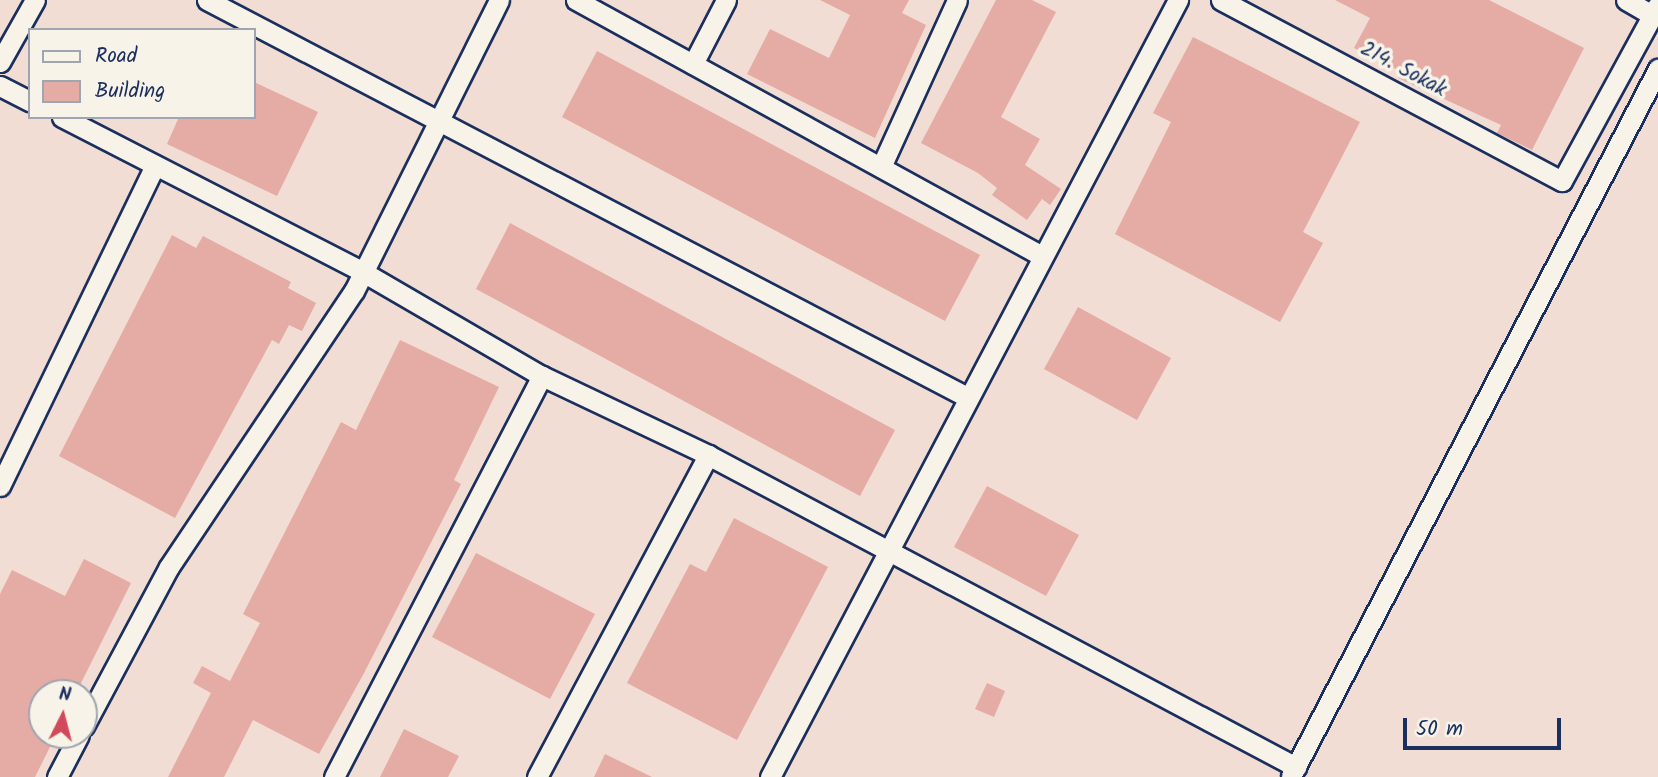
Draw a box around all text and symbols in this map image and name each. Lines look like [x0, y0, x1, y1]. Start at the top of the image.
legend [28, 28, 256, 119]
street label: 214. Sokak [1356, 37, 1450, 103]
text: Road [95, 40, 137, 73]
text: Building [95, 75, 165, 108]
north arrow [28, 679, 98, 749]
text: N [57, 680, 73, 711]
scale bar [1406, 704, 1564, 748]
text: 50 m [1416, 713, 1463, 746]

